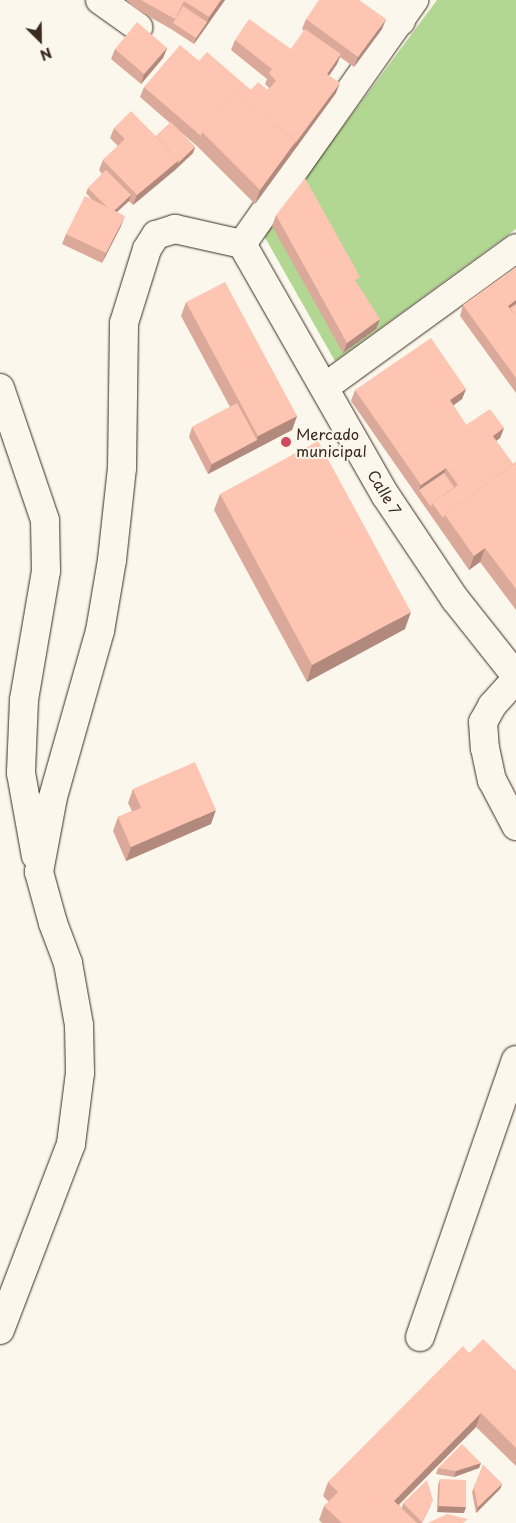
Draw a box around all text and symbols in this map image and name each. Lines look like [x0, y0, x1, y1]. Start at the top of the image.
north arrow [15, 15, 65, 65]
text: N [37, 42, 55, 66]
place label: Mercado municipal [296, 424, 367, 459]
marker: Mercado municipal [280, 436, 292, 448]
street label: Calle 7 [364, 466, 406, 518]

